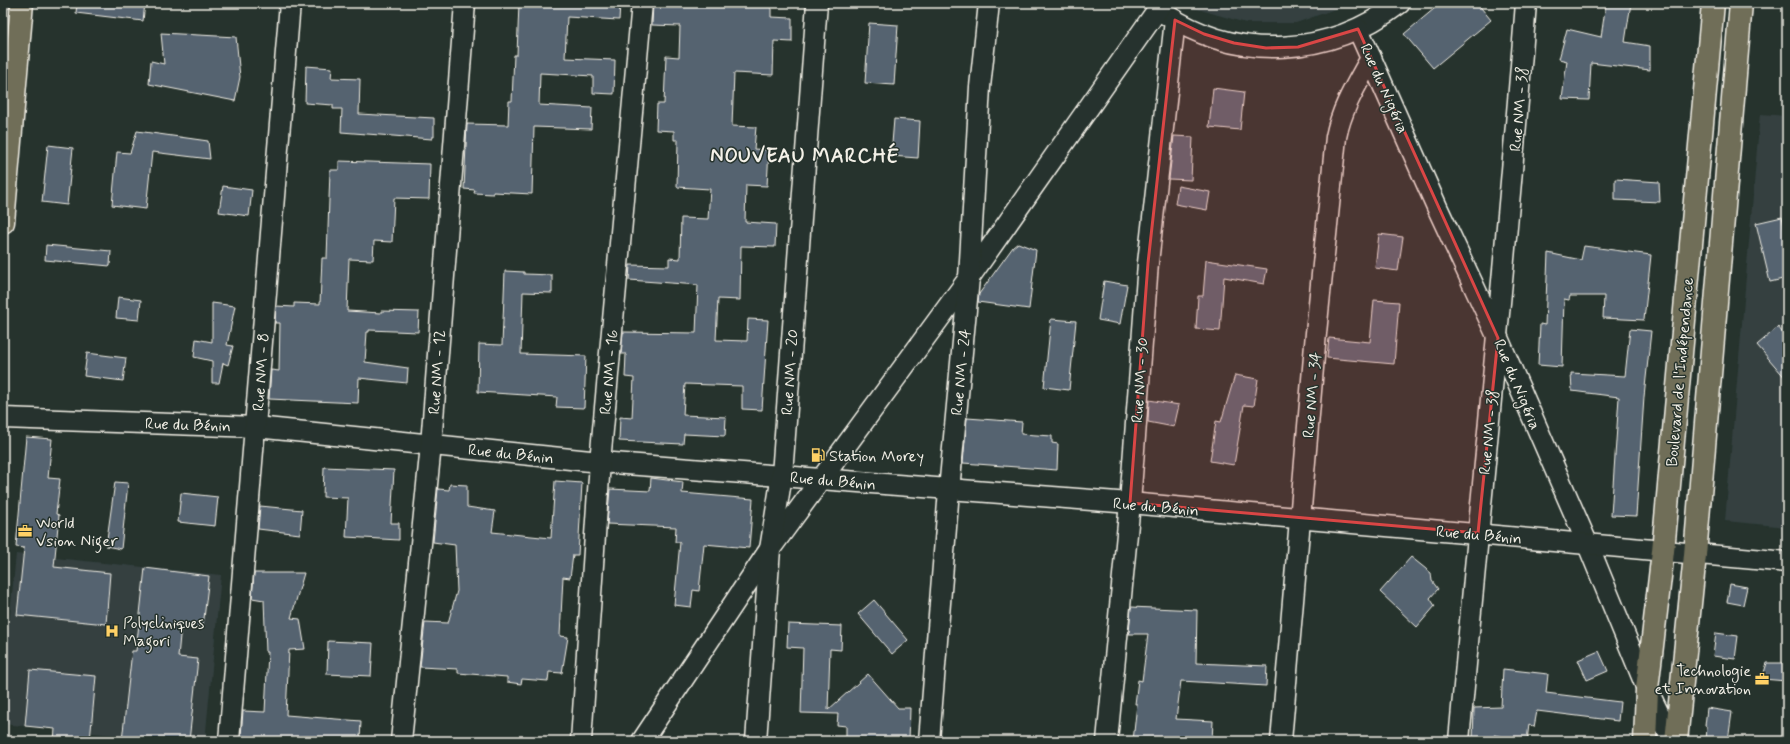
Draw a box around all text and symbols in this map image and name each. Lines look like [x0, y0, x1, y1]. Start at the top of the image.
street label: Rue du Nigéria [1354, 40, 1413, 137]
street label: Rue NM - 38 [1505, 66, 1534, 153]
district label: NOUVEAU MARCHÉ [710, 142, 900, 170]
street label: Boulevard de l'Indépendance [1662, 276, 1699, 468]
street label: Rue NM - 20 [777, 328, 804, 416]
street label: Rue NM - 24 [947, 328, 977, 417]
street label: Rue NM - 12 [424, 329, 451, 415]
street label: Rue NM - 16 [595, 329, 624, 416]
street label: Rue NM - 8 [248, 332, 275, 412]
street label: Rue du Nigéria [1487, 336, 1545, 434]
street label: Rue NM - 30 [1127, 337, 1154, 424]
street label: Rue NM - 34 [1298, 351, 1327, 439]
street label: Rue NM - 38 [1475, 389, 1504, 476]
street label: Rue du Bénin [145, 414, 231, 437]
street label: Rue du Bénin [467, 440, 555, 469]
place label: Station Morey [829, 446, 924, 467]
fuel station icon: Station Morey [810, 447, 826, 463]
street label: Rue du Bénin [789, 467, 877, 496]
street label: Rue du Bénin [1112, 493, 1200, 522]
place label: World Vsion Niger [36, 513, 118, 553]
street label: Rue du Bénin [1435, 521, 1523, 550]
office icon: World Vsion Niger [17, 523, 33, 539]
place label: Polycliniques Magori [123, 613, 204, 653]
hospital icon: Polycliniques Magori [104, 623, 120, 639]
place label: Technologie et Innovation [1654, 661, 1751, 700]
office icon: Technologie et Innovation [1754, 671, 1770, 687]

